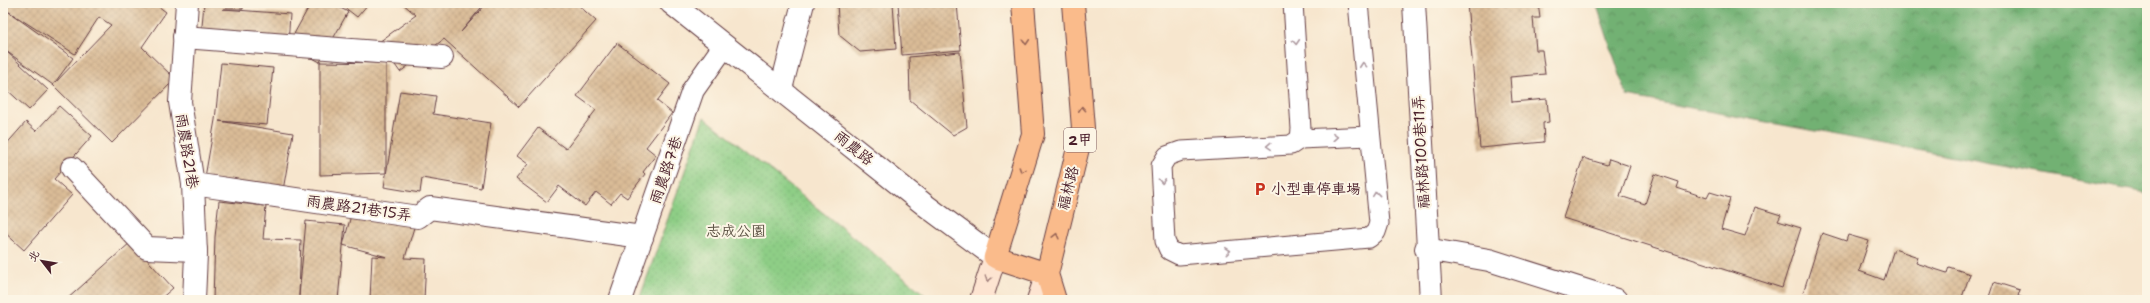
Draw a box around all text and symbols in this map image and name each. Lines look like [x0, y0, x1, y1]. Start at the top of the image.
one-way arrow [1021, 39, 1030, 45]
one-way arrow [1291, 39, 1300, 45]
one-way arrow [1359, 62, 1368, 68]
street label: 福林路100巷11弄 [1408, 95, 1434, 209]
one-way arrow [1077, 106, 1086, 112]
street label: 雨農路21巷 [171, 112, 203, 190]
street label: 雨農路 [830, 126, 878, 170]
road number: 2甲 [1064, 128, 1096, 152]
street label: 雨農路7巷 [645, 133, 687, 207]
one-way arrow [1332, 133, 1338, 142]
one-way arrow [1266, 142, 1272, 151]
street label: 福林路 [1053, 164, 1083, 212]
one-way arrow [1018, 166, 1027, 173]
one-way arrow [1158, 178, 1166, 184]
place label: 小型車停車場 [1271, 179, 1361, 199]
parking icon: 小型車停車場 [1252, 181, 1268, 197]
street label: 雨農路21巷15弄 [305, 191, 413, 225]
one-way arrow [1372, 191, 1381, 197]
park label: 志成公園 [706, 221, 766, 241]
one-way arrow [1052, 233, 1060, 239]
north arrow [22, 241, 62, 281]
one-way arrow [1225, 246, 1231, 255]
text: 北 [25, 248, 43, 265]
one-way arrow [984, 275, 993, 282]

